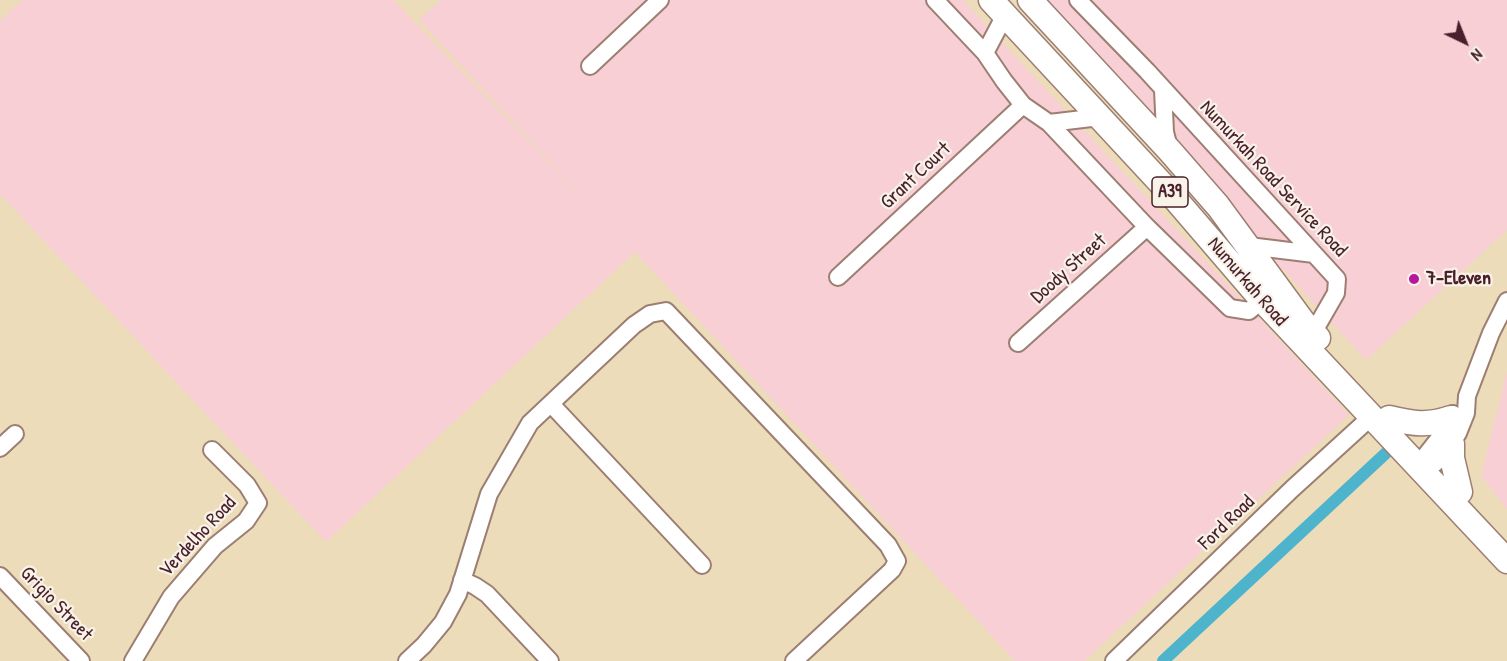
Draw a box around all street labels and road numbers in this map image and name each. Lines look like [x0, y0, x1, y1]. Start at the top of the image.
street label: Numurkah Road Service Road [1194, 96, 1352, 262]
street label: Grant Court [876, 137, 956, 215]
road number: A39 [1152, 177, 1188, 207]
street label: Doody Street [1026, 229, 1112, 309]
street label: Numurkah Road [1202, 233, 1292, 331]
street label: Ford Road [1194, 491, 1260, 555]
street label: Verdelho Road [155, 492, 241, 582]
street label: Grigio Street [15, 562, 97, 646]

